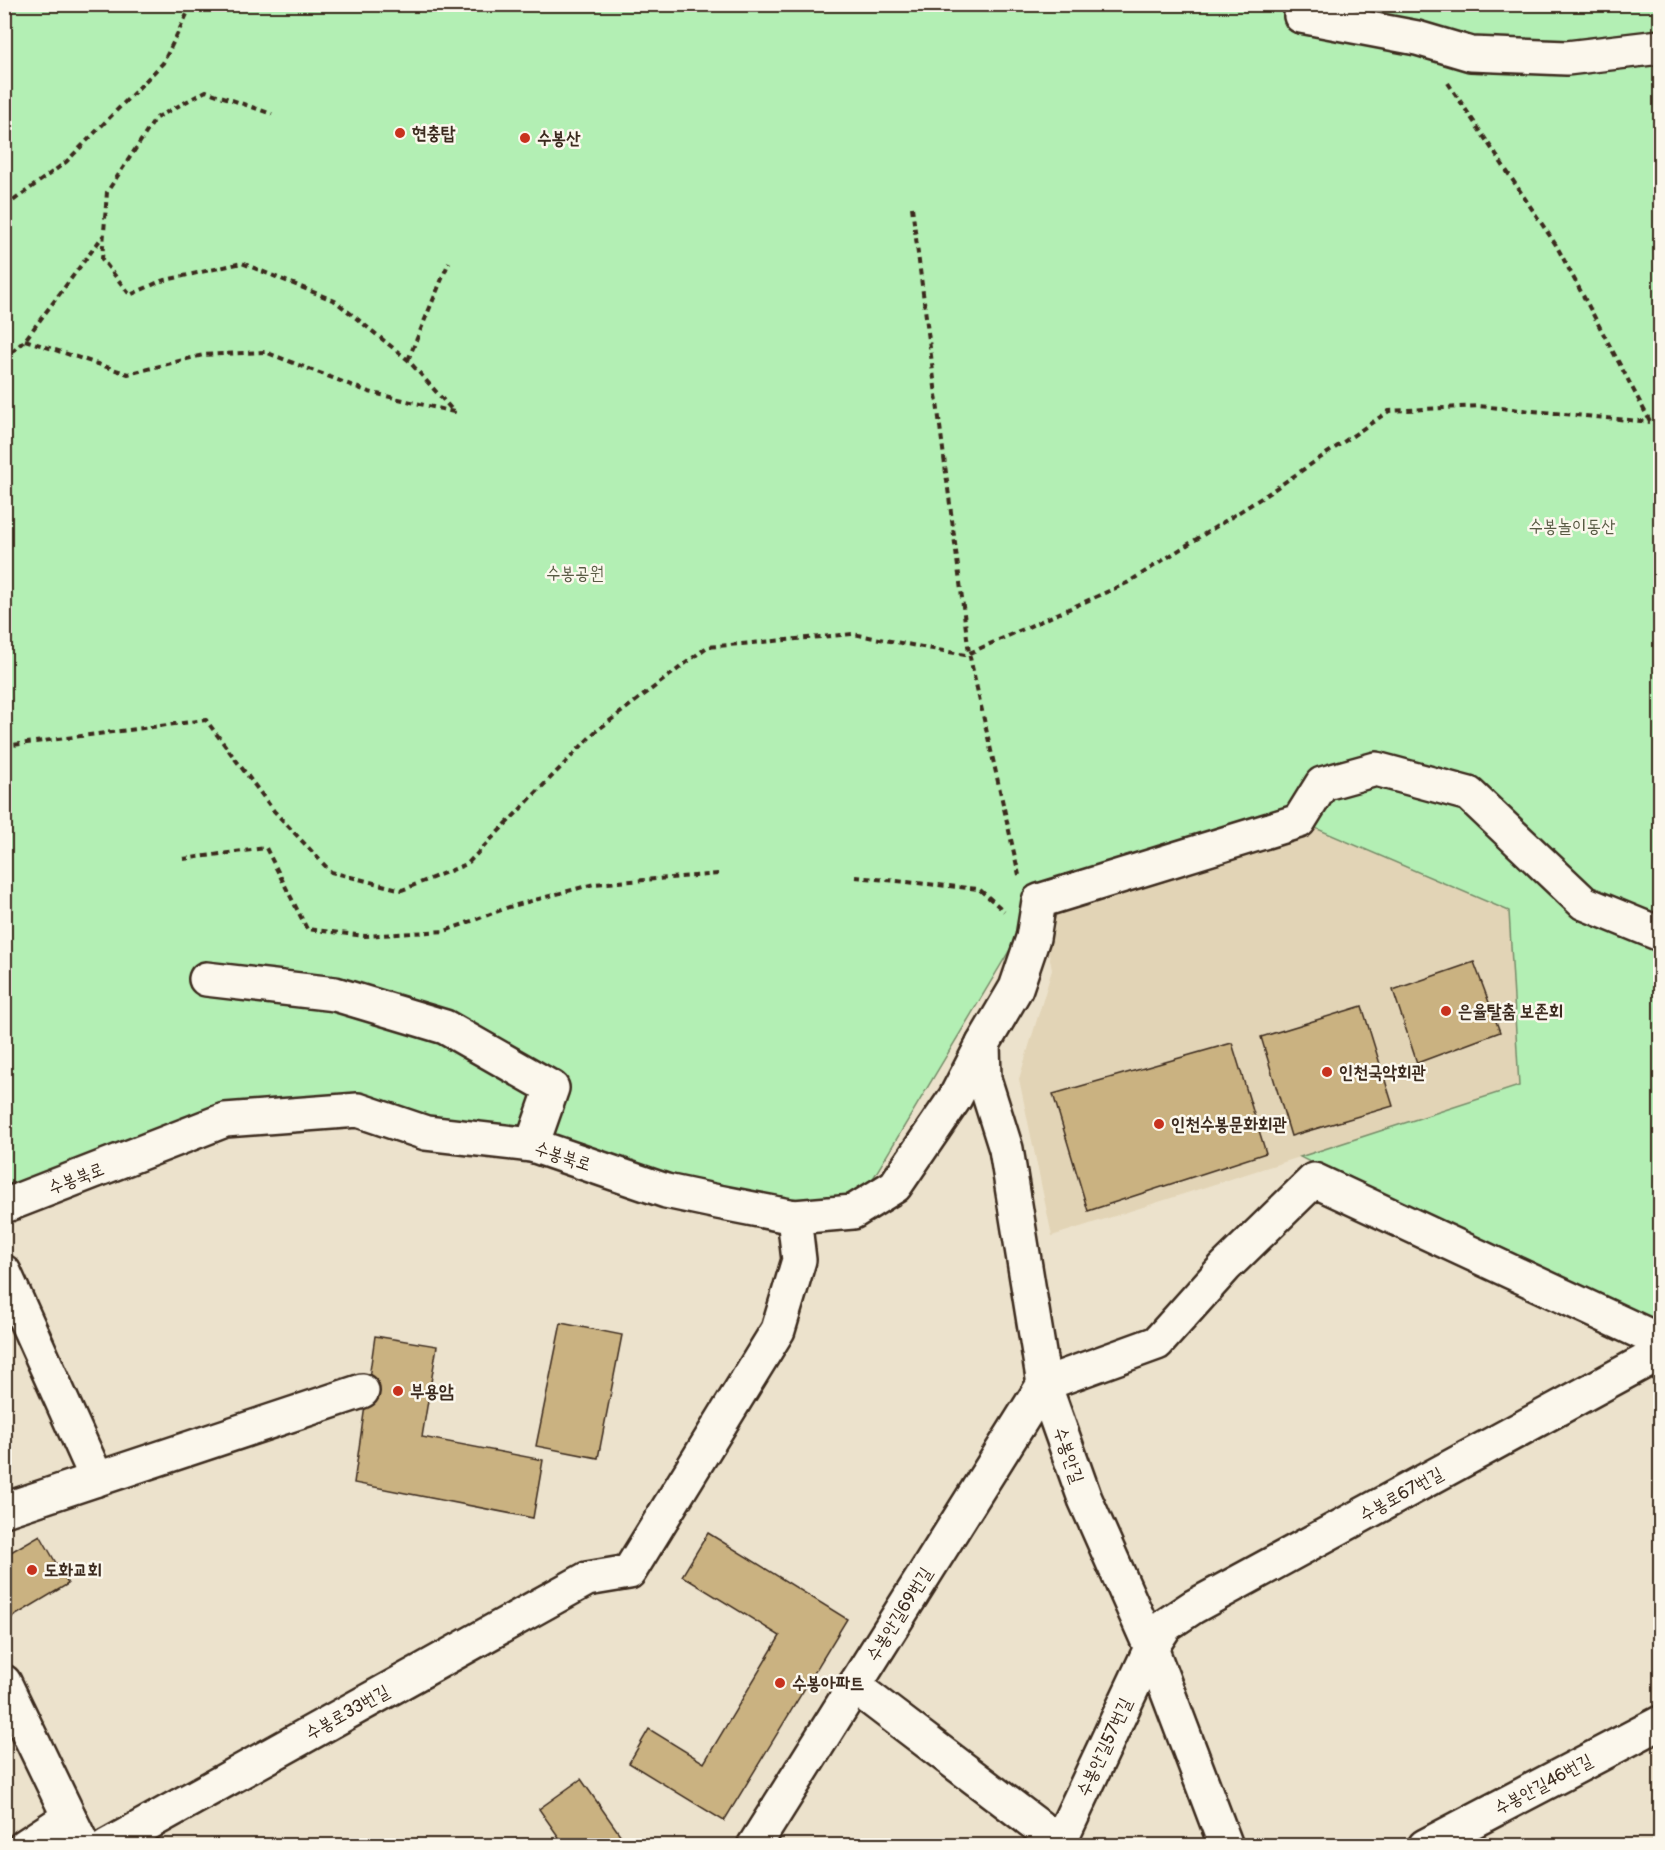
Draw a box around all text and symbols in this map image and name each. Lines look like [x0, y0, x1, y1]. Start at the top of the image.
place label: 현충탑 [412, 122, 456, 145]
marker: 현충탑 [393, 126, 407, 140]
place label: 수봉산 [537, 127, 581, 150]
marker: 수봉산 [518, 131, 532, 145]
park label: 수봉놀이동산 [1529, 515, 1616, 538]
park label: 수봉공원 [546, 562, 604, 585]
place label: 은율탈춤 보존회 [1458, 1000, 1563, 1023]
marker: 은율탈춤 보존회 [1439, 1004, 1453, 1018]
place label: 인천국악회관 [1339, 1061, 1426, 1084]
marker: 인천국악회관 [1320, 1065, 1334, 1079]
place label: 인천수봉문화회관 [1171, 1113, 1287, 1136]
marker: 인천수봉문화회관 [1152, 1117, 1166, 1131]
street label: 수봉북로 [532, 1137, 594, 1176]
street label: 수봉북로 [45, 1157, 107, 1200]
place label: 부용암 [410, 1380, 454, 1403]
marker: 부용암 [391, 1384, 405, 1398]
street label: 수봉안길 [1048, 1424, 1089, 1487]
street label: 수봉로67번길 [1355, 1462, 1448, 1527]
place label: 도화교회 [44, 1559, 102, 1582]
marker: 도화교회 [25, 1563, 39, 1577]
street label: 수봉안길69번길 [861, 1563, 938, 1666]
place label: 수봉아파트 [792, 1672, 864, 1695]
marker: 수봉아파트 [773, 1676, 787, 1690]
street label: 수봉로33번길 [301, 1680, 394, 1745]
street label: 수봉안길57번길 [1072, 1694, 1138, 1800]
street label: 수봉안길46번길 [1490, 1749, 1597, 1820]

